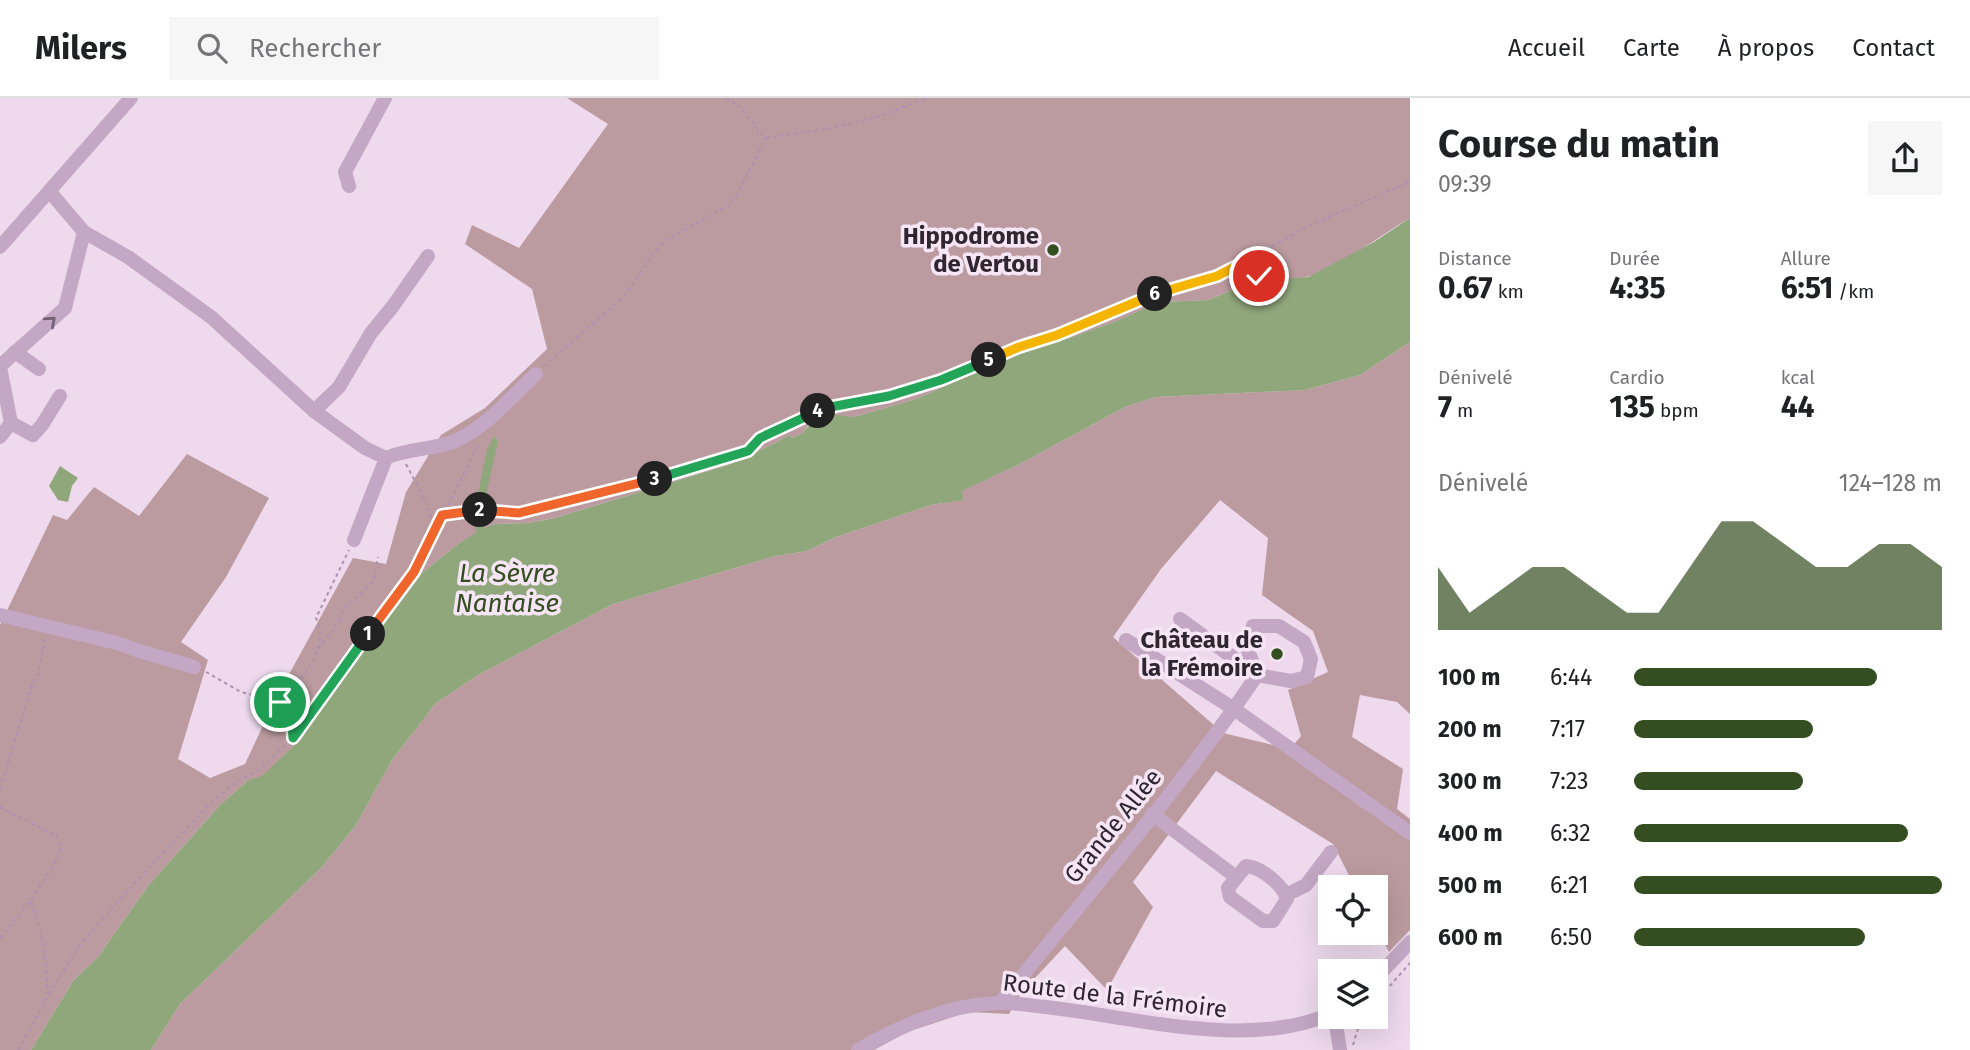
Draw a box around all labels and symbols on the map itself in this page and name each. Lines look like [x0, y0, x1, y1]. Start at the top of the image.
place label: Hippodrome de Vertou [903, 222, 1039, 278]
marker: Hippodrome de Vertou [1045, 242, 1061, 258]
pin [1229, 246, 1289, 306]
pin: 6 [1138, 276, 1172, 312]
one-way arrow [43, 317, 56, 329]
pin: 5 [972, 342, 1006, 378]
pin: 4 [800, 394, 836, 428]
pin: 3 [638, 462, 672, 496]
pin: 2 [462, 492, 498, 528]
water label: La Sèvre Nantaise [455, 558, 559, 619]
pin: 1 [350, 616, 386, 652]
place label: Château de la Frémoire [1140, 626, 1263, 682]
marker: Château de la Frémoire [1269, 646, 1285, 662]
pin [250, 672, 310, 732]
street label: Grande Allée [1059, 763, 1167, 889]
street label: Route de la Frémoire [1001, 968, 1229, 1024]

